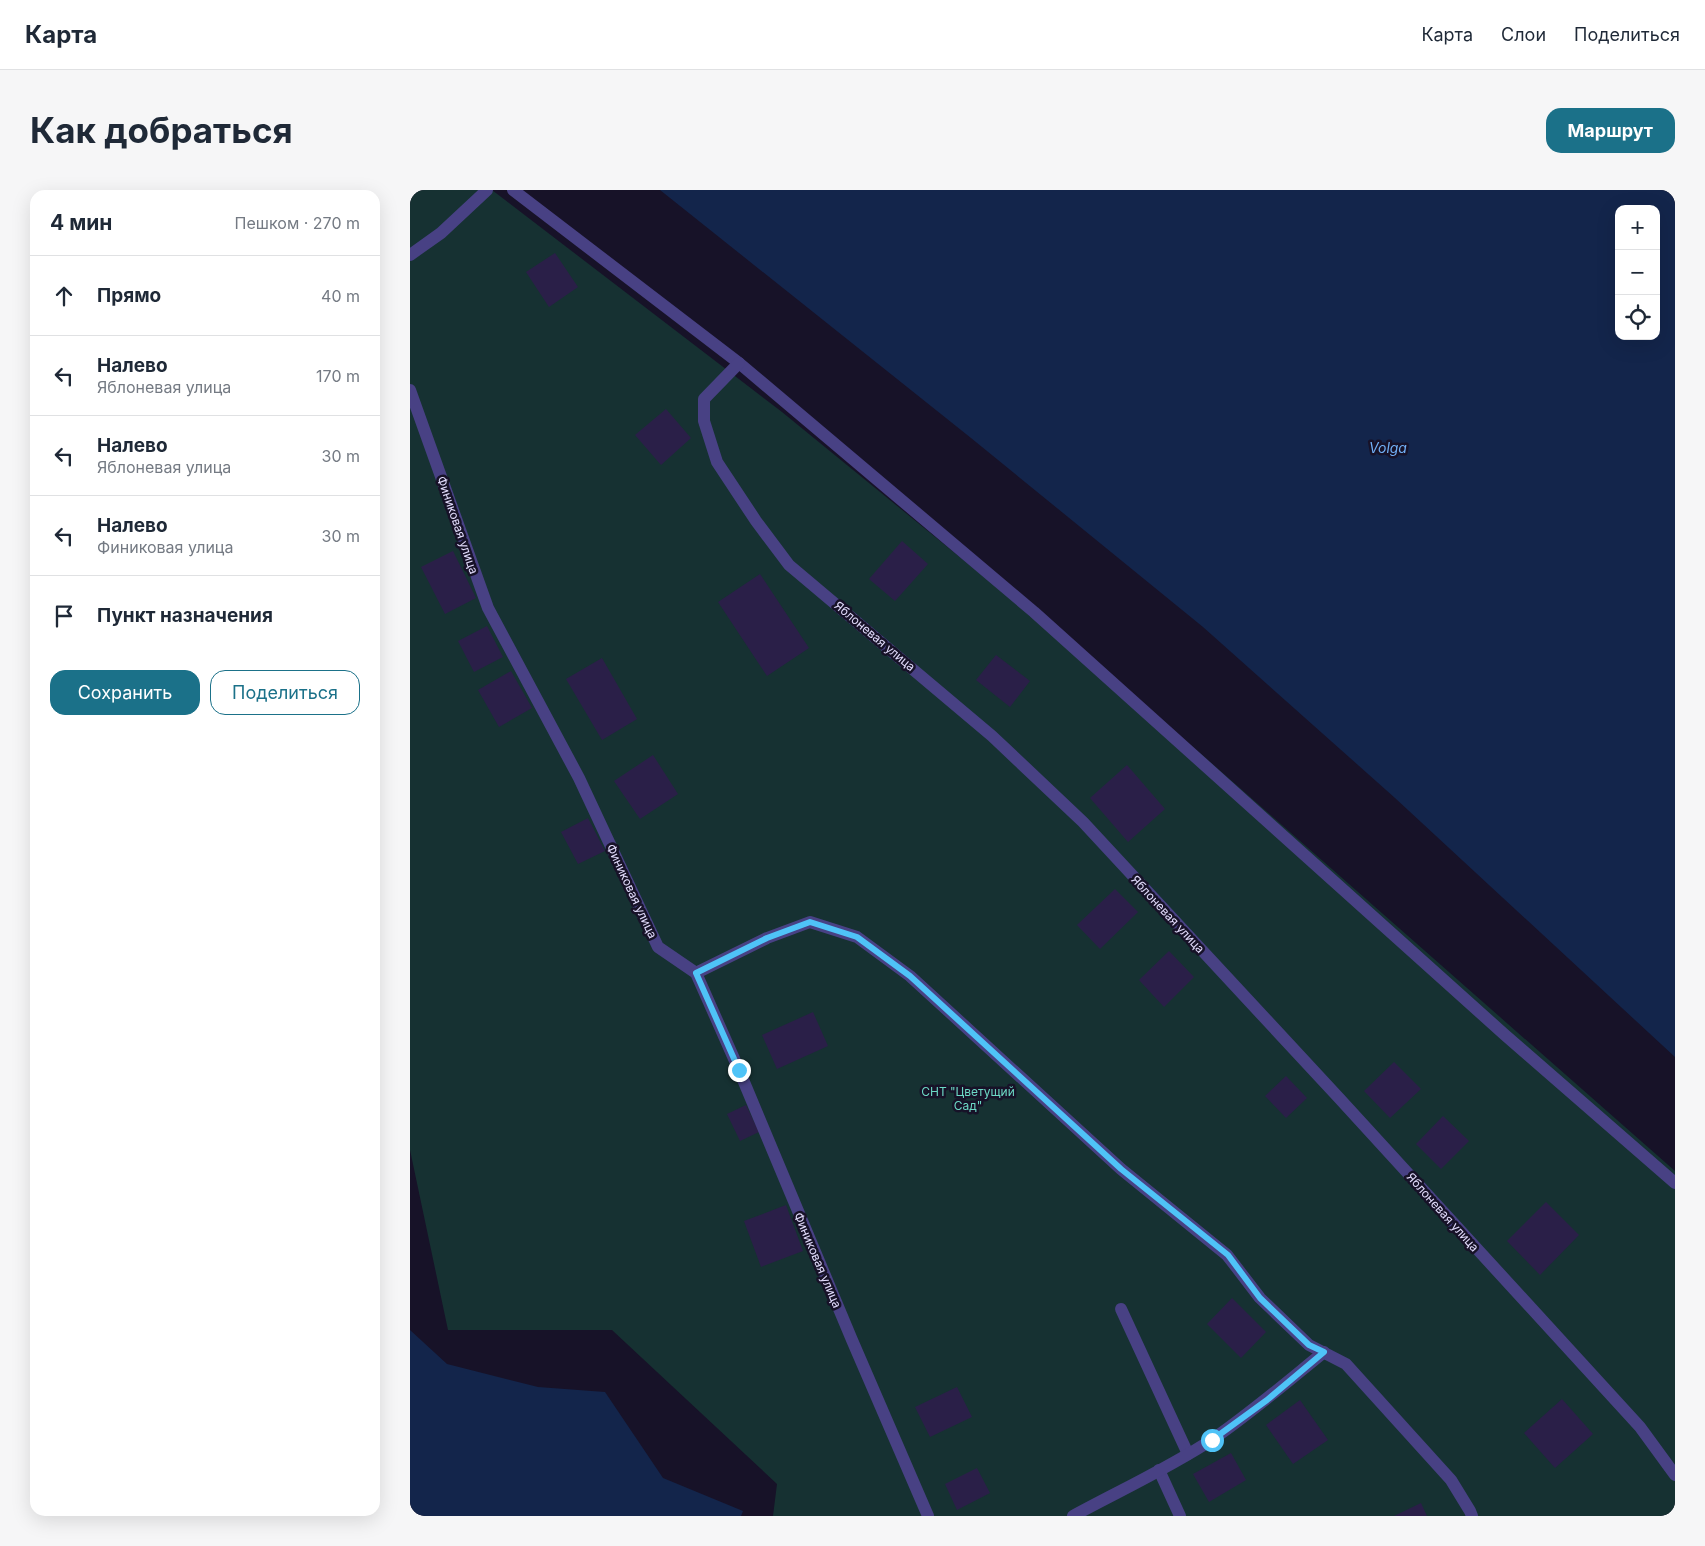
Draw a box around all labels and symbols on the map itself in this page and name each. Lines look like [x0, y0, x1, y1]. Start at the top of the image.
water label: Volga [1369, 439, 1407, 456]
street label: Финиковая улица [434, 474, 482, 576]
street label: Яблоневая улица [832, 598, 918, 674]
street label: Финиковая улица [604, 841, 660, 941]
street label: Яблоневая улица [1128, 872, 1208, 956]
route end [728, 1059, 751, 1082]
park label: СНТ "Цветущий Сад" [921, 1084, 1015, 1113]
street label: Яблоневая улица [1404, 1170, 1482, 1254]
street label: Финиковая улица [791, 1210, 845, 1310]
route start [1201, 1429, 1224, 1452]

